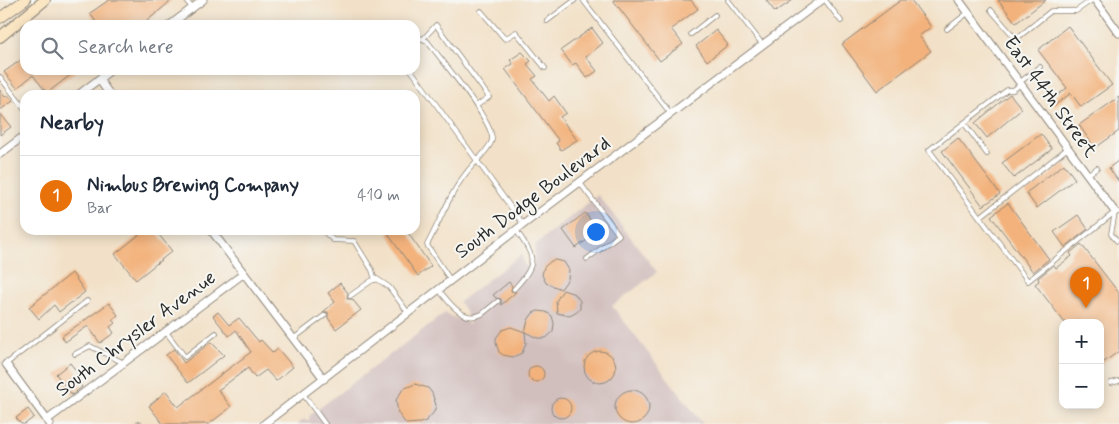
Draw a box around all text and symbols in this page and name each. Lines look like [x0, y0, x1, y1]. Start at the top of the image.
search box [20, 20, 420, 75]
street label: East 44th Street [997, 31, 1103, 163]
icon: search [38, 34, 66, 62]
text: Search here [78, 35, 174, 60]
text: Nearby [40, 109, 104, 137]
street label: South Dodge Boulevard [450, 131, 617, 266]
text: Nimbus Brewing Company [87, 173, 299, 198]
text: 1 [52, 185, 60, 206]
text: 410 m [357, 185, 400, 206]
text: Bar [87, 198, 112, 219]
your location [583, 219, 609, 245]
street label: South Chrysler Avenue [50, 265, 222, 403]
pin: 1 [1070, 267, 1102, 308]
map controls [1059, 319, 1104, 409]
button: + [1059, 319, 1104, 364]
button: − [1059, 364, 1104, 409]

